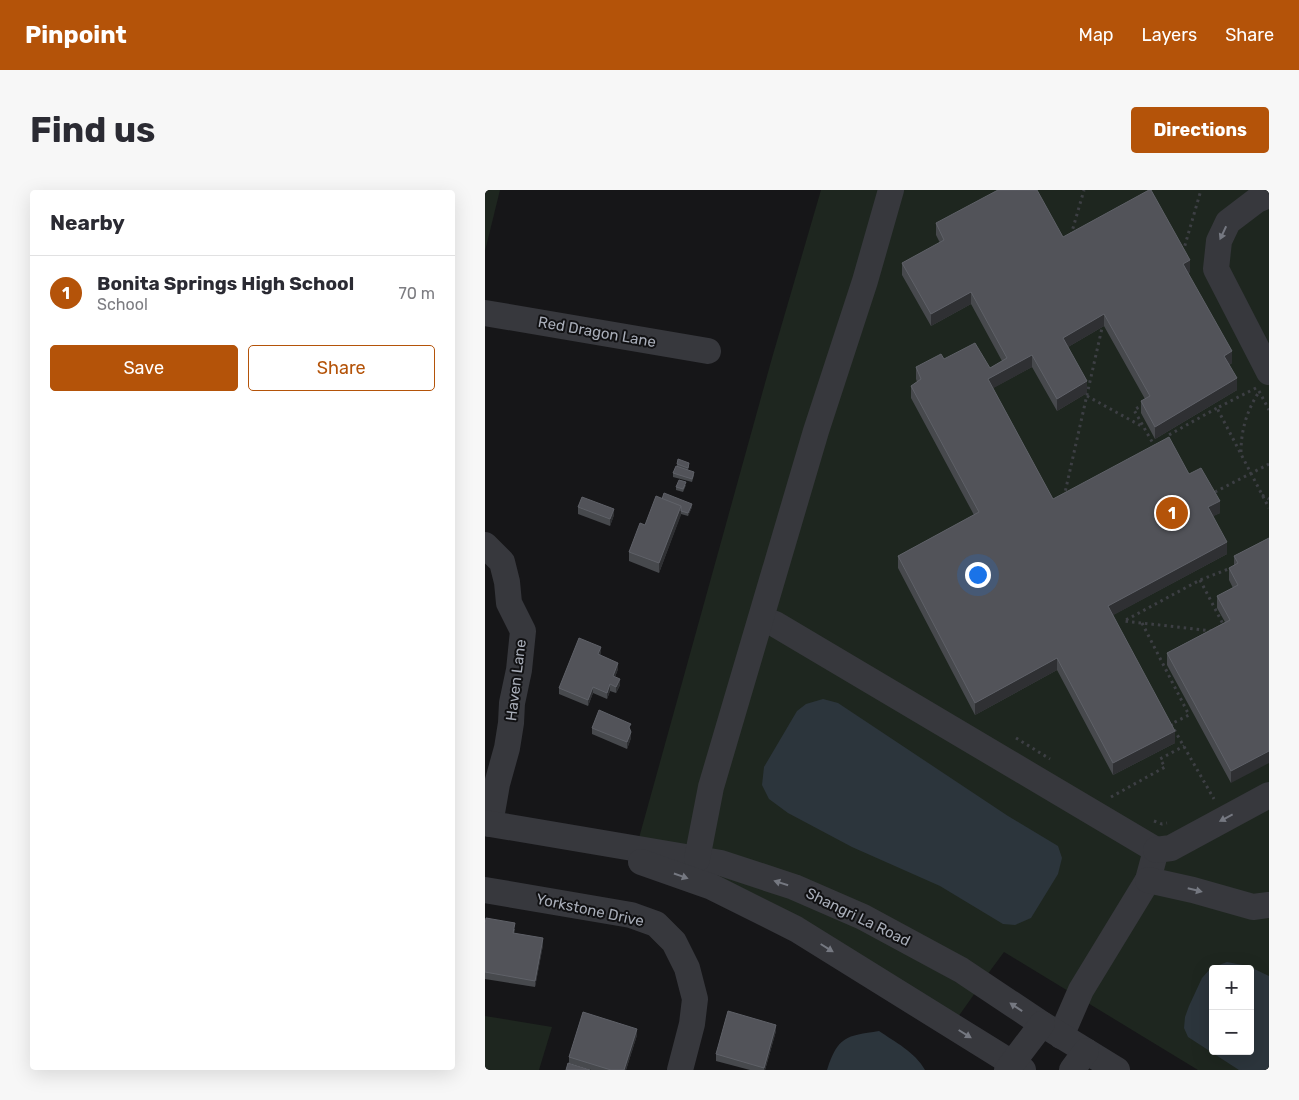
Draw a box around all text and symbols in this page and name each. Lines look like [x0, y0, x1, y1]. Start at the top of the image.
text: Pinpoint [25, 21, 127, 49]
text: Map [1079, 24, 1114, 46]
text: Layers [1142, 24, 1197, 46]
text: Share [1225, 24, 1274, 46]
button: Directions [1131, 107, 1269, 153]
text: Find us [30, 109, 155, 151]
text: Nearby [50, 210, 125, 235]
one-way arrow [1219, 226, 1227, 240]
text: Bonita Springs High School [97, 272, 354, 295]
text: 1 [62, 284, 70, 303]
text: 70 m [398, 284, 435, 303]
text: School [97, 295, 148, 314]
street label: Red Dragon Lane [537, 313, 657, 351]
button: Save [50, 345, 238, 391]
button: Share [248, 345, 435, 391]
pin: 1 [1156, 494, 1188, 532]
your location [965, 562, 991, 588]
street label: Haven Lane [502, 638, 530, 722]
one-way arrow [1219, 814, 1233, 822]
one-way arrow [674, 872, 689, 880]
one-way arrow [773, 878, 788, 886]
street label: Shangri La Road [803, 884, 913, 950]
one-way arrow [1188, 887, 1203, 895]
street label: Yorkstone Drive [534, 890, 646, 930]
one-way arrow [820, 943, 833, 953]
map controls [1209, 965, 1254, 1055]
button: + [1209, 965, 1254, 1010]
one-way arrow [1010, 1003, 1023, 1012]
button: − [1209, 1010, 1254, 1055]
one-way arrow [958, 1029, 971, 1038]

